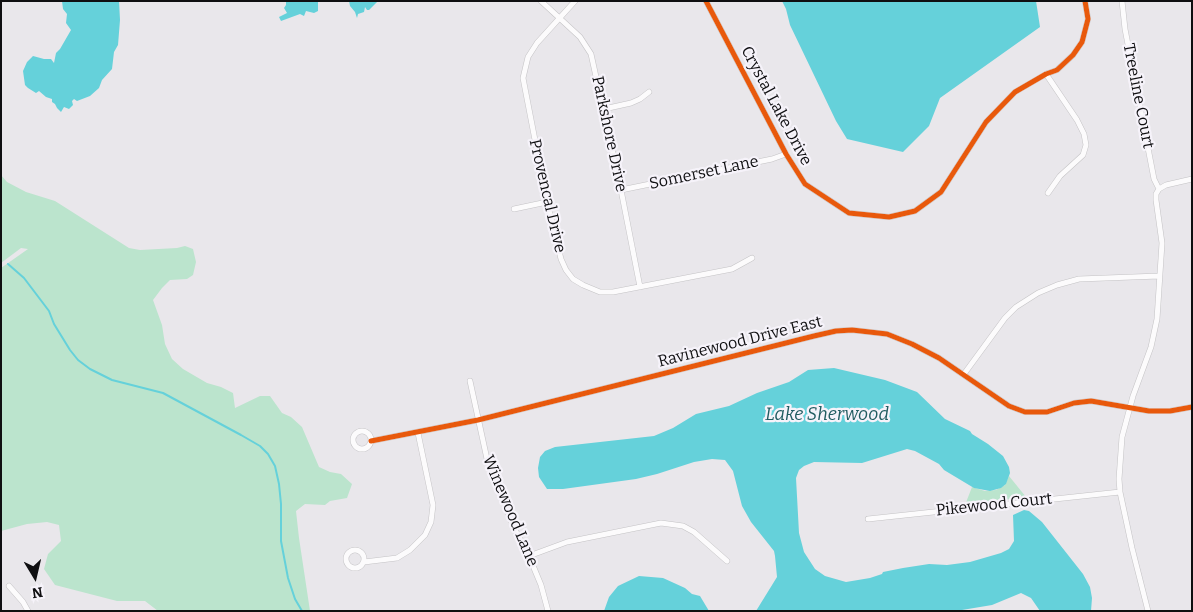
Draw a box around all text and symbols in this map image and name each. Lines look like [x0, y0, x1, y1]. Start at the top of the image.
street label: Treeline Court [1118, 42, 1158, 150]
street label: Crystal Lake Drive [736, 43, 816, 169]
street label: Parkshore Drive [587, 74, 631, 194]
street label: Provencal Drive [525, 137, 569, 255]
street label: Somerset Lane [648, 152, 760, 194]
street label: Ravinewood Drive East [656, 312, 824, 372]
water label: Lake Sherwood [765, 404, 889, 426]
street label: Winewood Lane [478, 453, 542, 569]
street label: Pikewood Court [935, 489, 1053, 521]
north arrow [10, 552, 60, 602]
text: N [31, 583, 44, 602]

